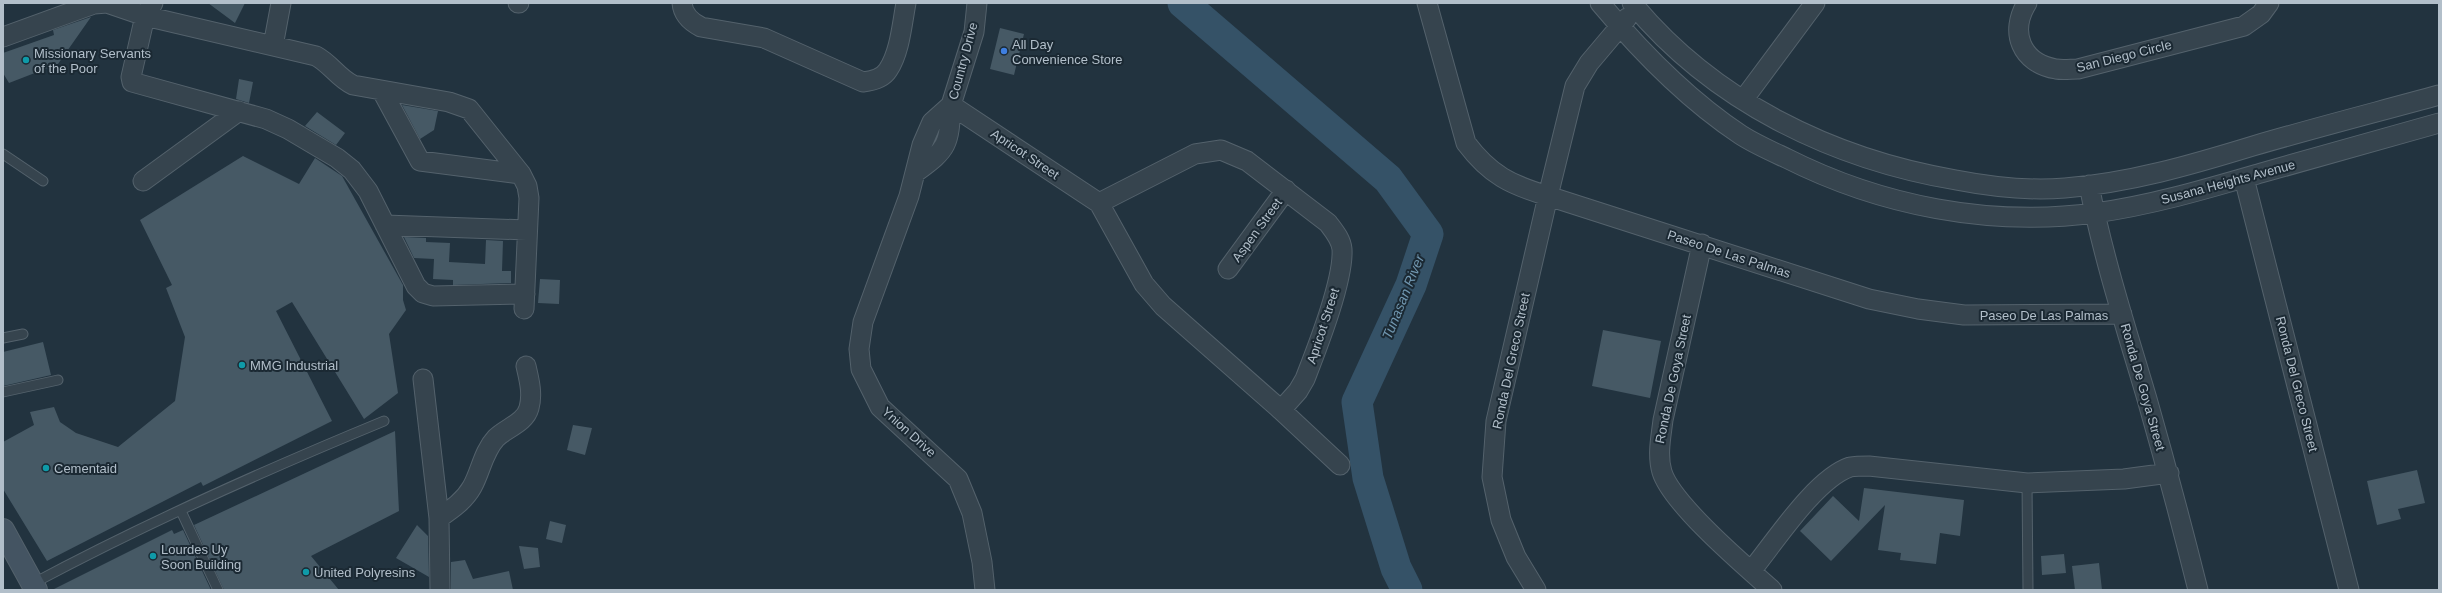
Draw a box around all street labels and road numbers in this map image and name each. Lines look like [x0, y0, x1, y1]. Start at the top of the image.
street label: Country Drive [945, 21, 981, 101]
street label: San Diego Circle [2075, 37, 2173, 75]
street label: Apricot Street [988, 126, 1062, 182]
street label: Susana Heights Avenue [2159, 157, 2297, 207]
street label: Aspen Street [1229, 195, 1285, 265]
street label: Paseo De Las Palmas [1666, 227, 1793, 281]
street label: Apricot Street [1304, 286, 1342, 366]
street label: Ronda Del Greco Street [1489, 291, 1533, 430]
street label: Paseo De Las Palmas [1980, 308, 2109, 323]
street label: Ronda De Goya Street [1652, 313, 1694, 445]
street label: Ronda Del Greco Street [2273, 315, 2321, 453]
street label: Ronda De Goya Street [2118, 322, 2168, 453]
street label: Ynion Drive [879, 404, 939, 460]

